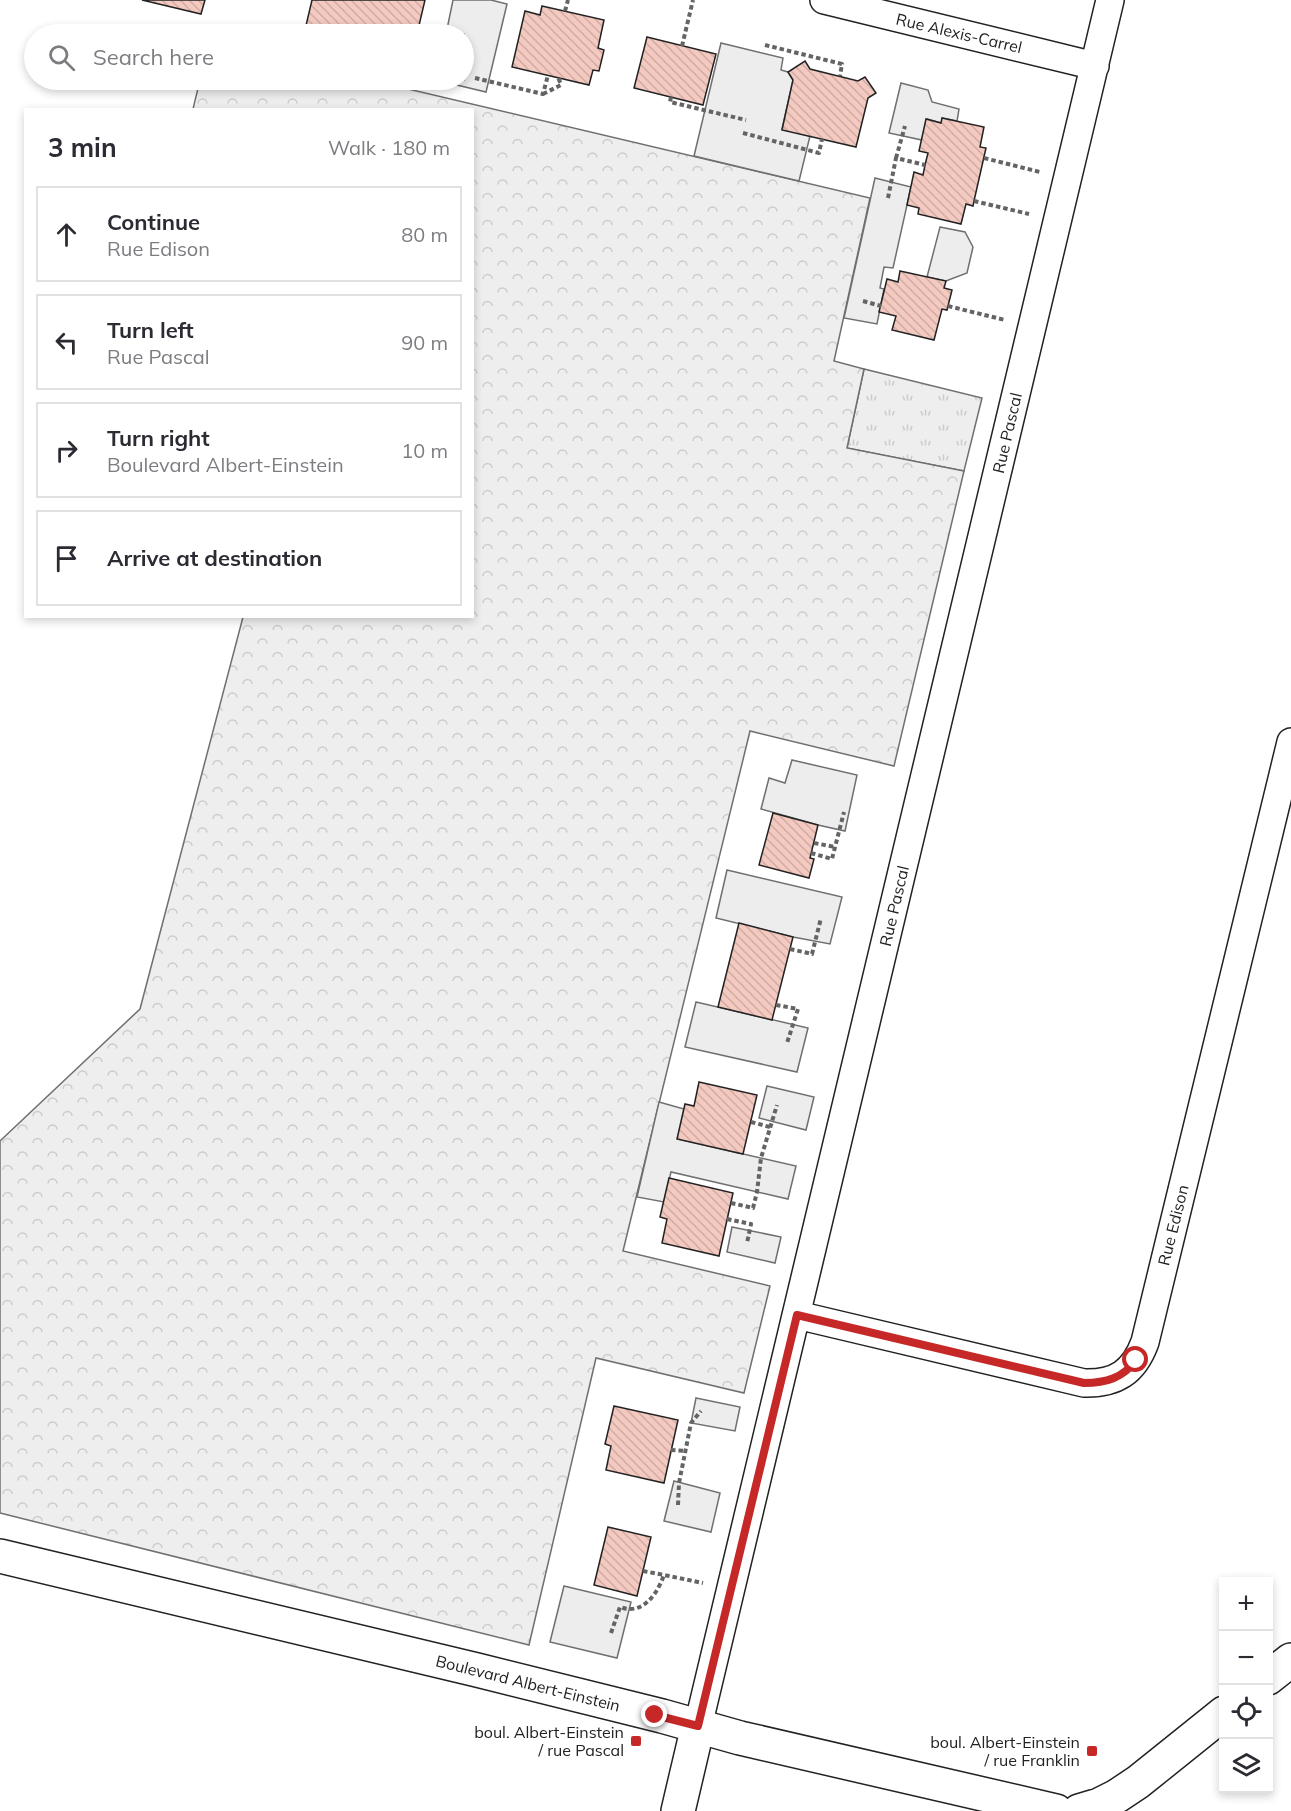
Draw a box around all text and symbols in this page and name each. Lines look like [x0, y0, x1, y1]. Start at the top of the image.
street label: Rue Alexis-Carrel [894, 9, 1024, 57]
search box [24, 24, 474, 90]
icon: search [45, 41, 78, 74]
text: Search here [93, 43, 214, 71]
text: 3 min [48, 131, 117, 164]
text: Walk · 180 m [328, 135, 450, 160]
text: Continue [107, 208, 200, 236]
icon: ahead [50, 218, 83, 251]
text: 80 m [401, 222, 448, 247]
text: Rue Edison [107, 236, 210, 261]
text: Turn left [107, 316, 194, 344]
icon: left [50, 326, 83, 359]
text: 90 m [401, 330, 448, 355]
text: Rue Pascal [107, 344, 210, 369]
street label: Rue Pascal [988, 391, 1026, 475]
text: Turn right [107, 424, 210, 452]
icon: right [50, 434, 83, 467]
text: 10 m [401, 438, 448, 463]
text: Boulevard Albert-Einstein [107, 452, 344, 477]
icon: arrive [50, 542, 83, 575]
text: Arrive at destination [107, 544, 322, 572]
street label: Rue Pascal [875, 864, 913, 948]
street label: Rue Edison [1153, 1183, 1193, 1267]
route start [1122, 1346, 1148, 1372]
map controls [1219, 1577, 1273, 1793]
button: + [1219, 1577, 1273, 1631]
button: − [1219, 1631, 1273, 1685]
street label: Boulevard Albert-Einstein [434, 1650, 622, 1716]
button: locate [1219, 1685, 1273, 1739]
route end [641, 1701, 667, 1727]
place label: boul. Albert-Einstein / rue Pascal [474, 1722, 624, 1760]
place label: boul. Albert-Einstein / rue Franklin [930, 1732, 1080, 1770]
marker: boul. Albert-Einstein / rue Pascal [629, 1734, 643, 1748]
button: layers [1219, 1739, 1273, 1793]
marker: boul. Albert-Einstein / rue Franklin [1085, 1744, 1099, 1758]

